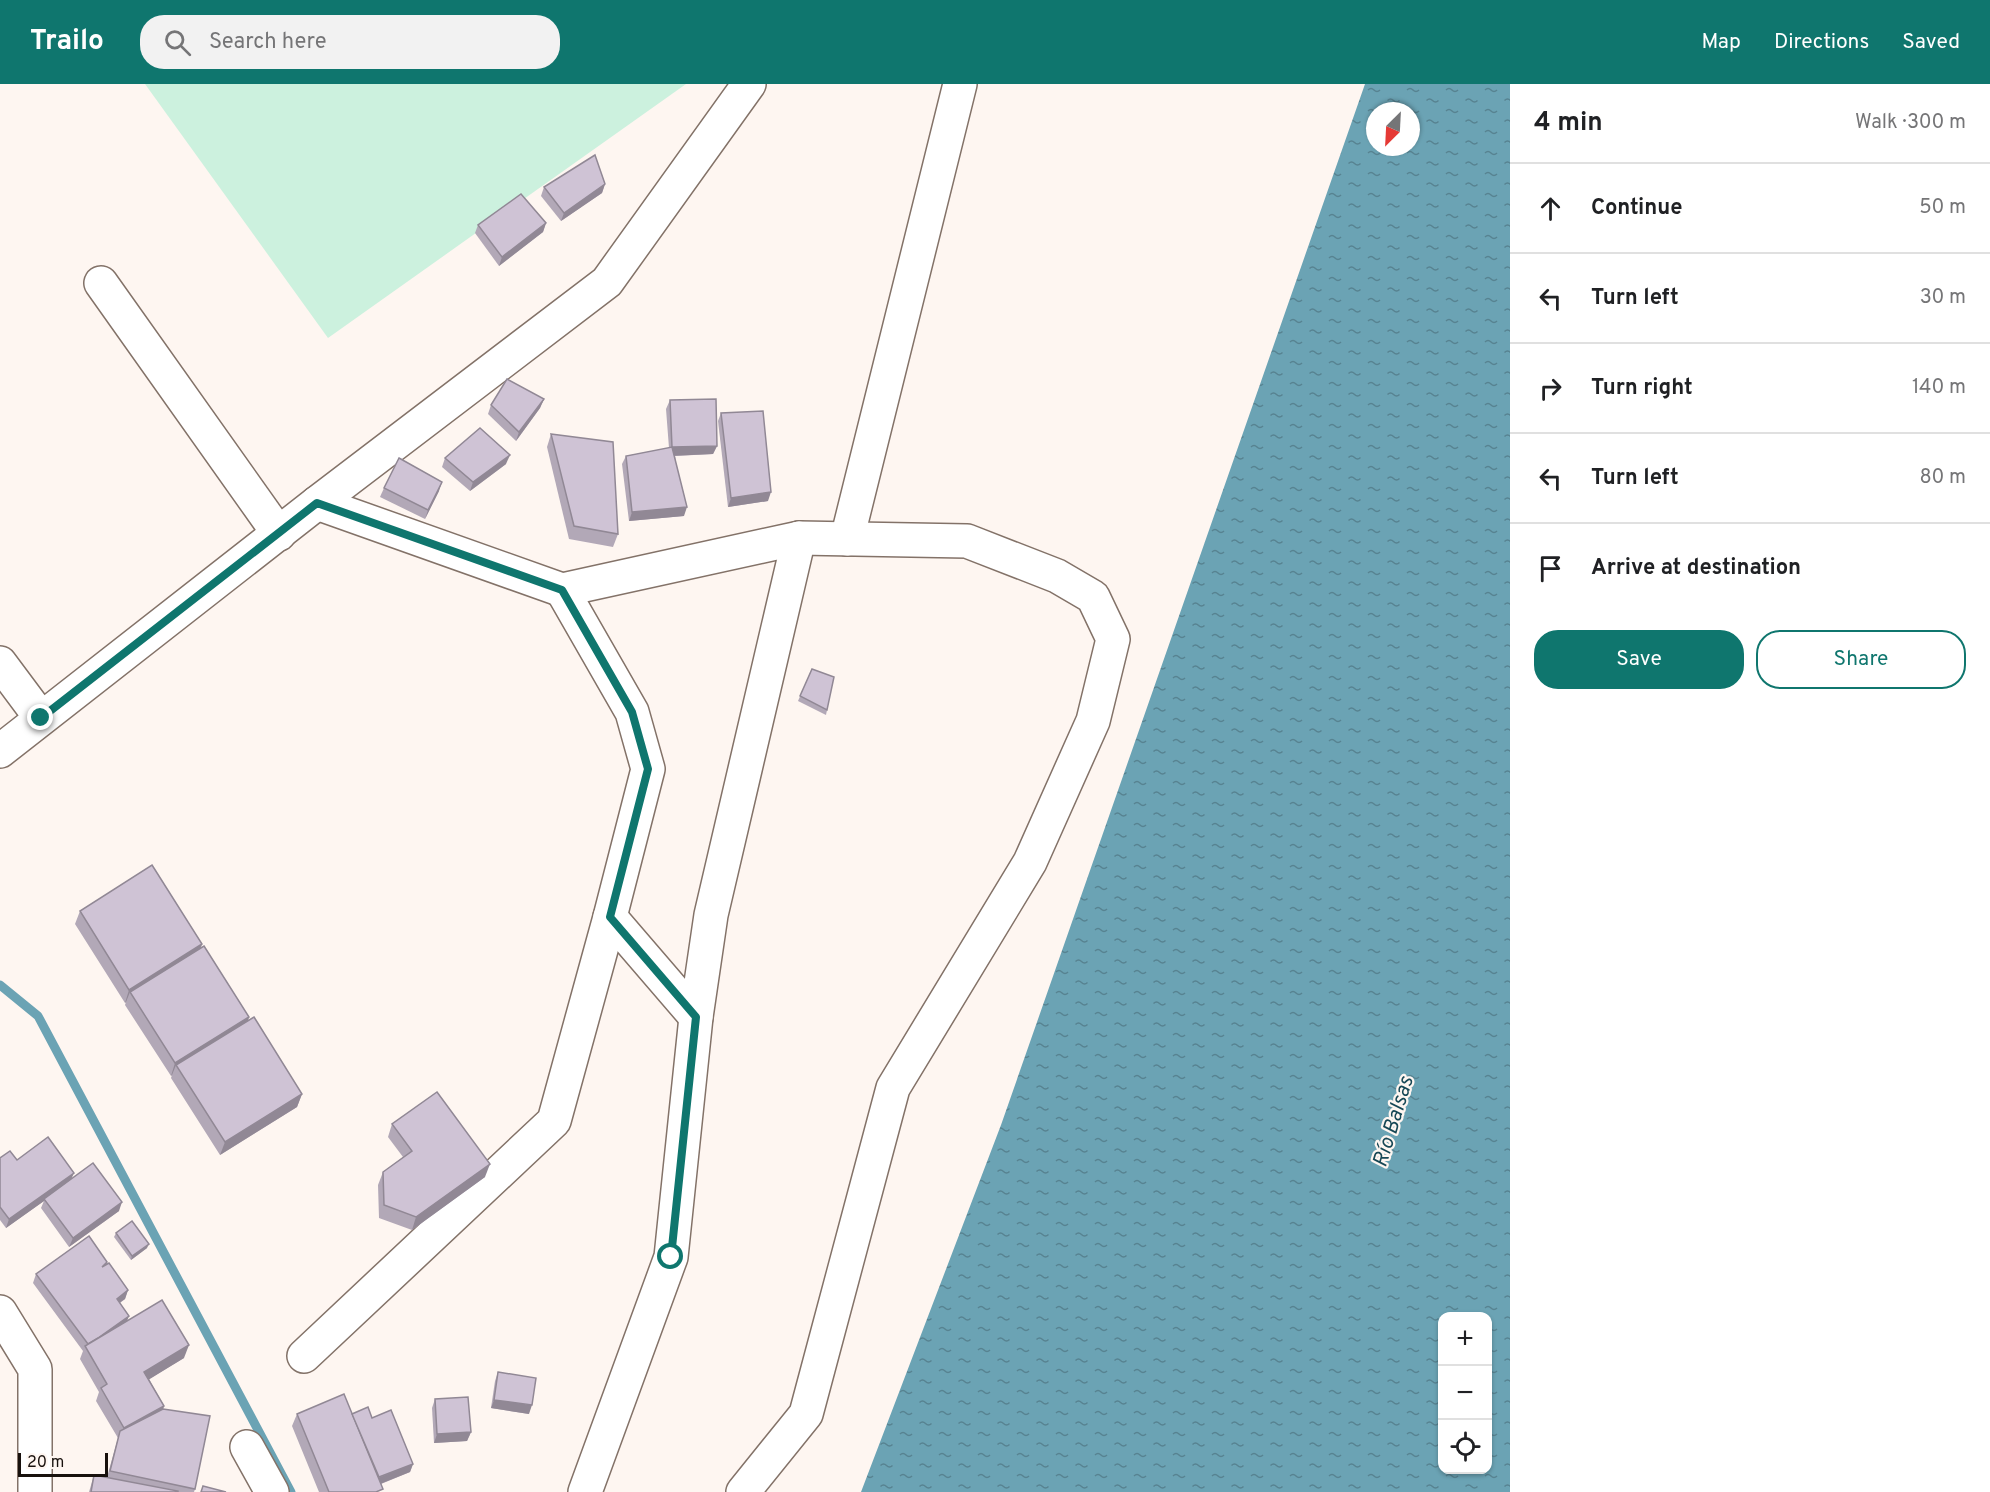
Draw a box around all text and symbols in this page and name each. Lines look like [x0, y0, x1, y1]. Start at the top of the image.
search box [140, 15, 560, 69]
text: Trailo [30, 24, 104, 60]
icon: search [161, 26, 194, 59]
text: Search here [209, 29, 326, 56]
text: Map [1701, 29, 1741, 56]
text: Directions [1774, 29, 1869, 56]
text: Saved [1902, 29, 1960, 56]
north arrow [1366, 102, 1420, 156]
text: 4 min [1534, 107, 1603, 140]
text: Walk · 300 m [1855, 110, 1966, 136]
icon: ahead [1534, 192, 1567, 225]
text: Continue [1591, 195, 1682, 222]
text: 50 m [1919, 195, 1966, 221]
icon: left [1534, 282, 1567, 315]
text: Turn left [1591, 285, 1679, 312]
text: 30 m [1920, 285, 1966, 311]
icon: right [1534, 372, 1567, 405]
text: Turn right [1591, 375, 1693, 402]
text: 140 m [1912, 375, 1966, 401]
icon: left [1534, 462, 1567, 495]
text: Turn left [1591, 465, 1679, 492]
text: 80 m [1920, 465, 1966, 491]
icon: arrive [1534, 552, 1567, 585]
text: Arrive at destination [1591, 555, 1801, 582]
button: Save [1534, 630, 1744, 689]
button: Share [1756, 630, 1966, 689]
route end [27, 704, 53, 730]
water label: Río Balsas [1367, 1073, 1421, 1171]
route start [657, 1243, 683, 1269]
map controls [1438, 1312, 1492, 1474]
button: + [1438, 1312, 1492, 1366]
button: − [1438, 1366, 1492, 1420]
button: locate [1438, 1420, 1492, 1474]
scale bar [18, 1450, 108, 1478]
text: 20 m [27, 1453, 64, 1473]

